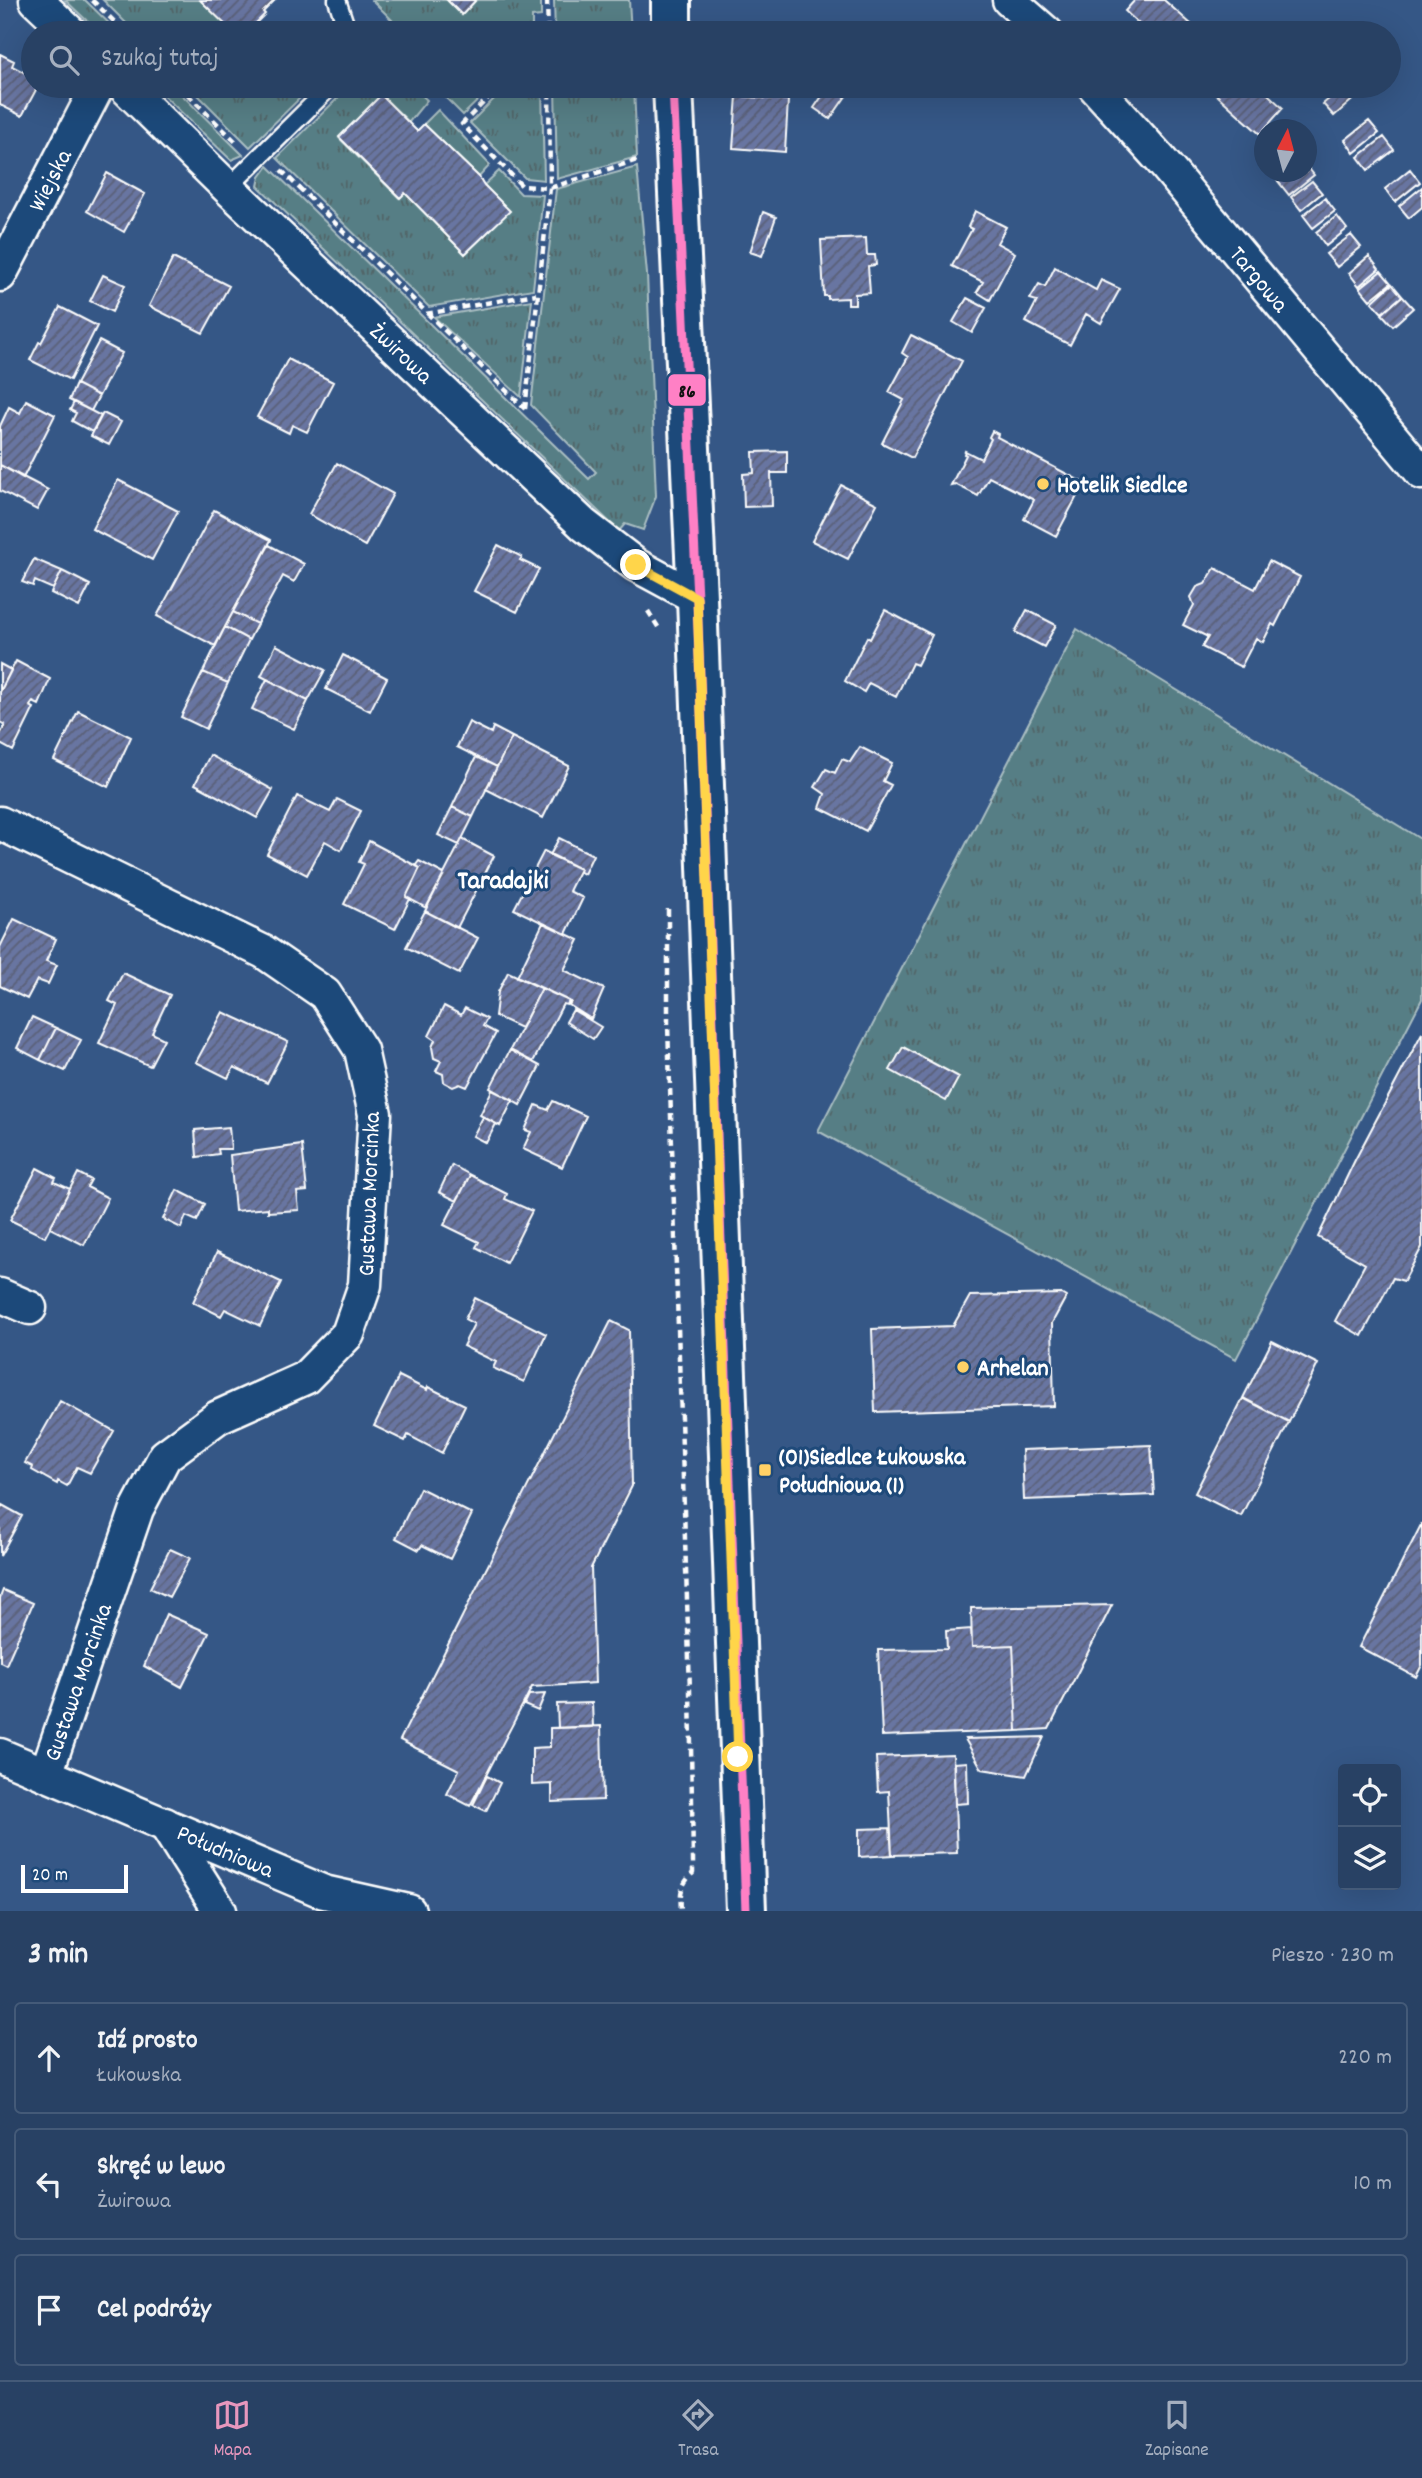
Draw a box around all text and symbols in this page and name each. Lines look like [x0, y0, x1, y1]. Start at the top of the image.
search box [21, 21, 1401, 98]
icon: search [45, 41, 83, 79]
text: Szukaj tutaj [101, 41, 219, 78]
north arrow [1254, 119, 1317, 182]
street label: Wiejska [22, 144, 83, 219]
street label: Targowa [1219, 240, 1296, 322]
street label: Żwirowa [360, 316, 440, 394]
line badge: 86 [667, 373, 707, 407]
text: 86 [679, 380, 695, 407]
place label: Hotelik Siedlce [1057, 470, 1188, 504]
marker: Hotelik Siedlce [1035, 476, 1051, 492]
route end [620, 549, 651, 580]
district label: Taradajki [457, 864, 549, 901]
street label: Gustawa Morcinka [351, 1110, 391, 1277]
place label: Arhelan [977, 1353, 1049, 1387]
marker: Arhelan [955, 1359, 971, 1375]
place label: (01)Siedlce Łukowska Południowa (1) [779, 1442, 966, 1504]
marker: (01)Siedlce Łukowska Południowa (1) [757, 1462, 773, 1478]
street label: Gustawa Morcinka [37, 1599, 123, 1766]
route start [722, 1741, 753, 1772]
map controls [1338, 1764, 1401, 1890]
button: locate [1338, 1764, 1401, 1827]
street label: Południowa [171, 1818, 279, 1889]
button: layers [1338, 1827, 1401, 1890]
scale bar [21, 1862, 128, 1894]
text: 20 m [32, 1863, 68, 1890]
text: 3 min [28, 1935, 88, 1978]
text: Pieszo · 230 m [1271, 1940, 1394, 1973]
text: Idź prosto [97, 2023, 198, 2060]
icon: ahead [30, 2039, 68, 2077]
text: 220 m [1338, 2042, 1392, 2075]
text: Łukowska [97, 2060, 181, 2093]
text: Skręć w lewo [97, 2149, 225, 2186]
icon: left [30, 2165, 68, 2203]
text: 10 m [1353, 2168, 1392, 2201]
text: Żwirowa [97, 2186, 171, 2219]
icon: arrive [30, 2291, 68, 2329]
text: Cel podróży [97, 2292, 211, 2329]
tab: Mapa [213, 2396, 251, 2465]
tab: Trasa [678, 2396, 718, 2465]
tab: Zapisane [1145, 2396, 1209, 2465]

